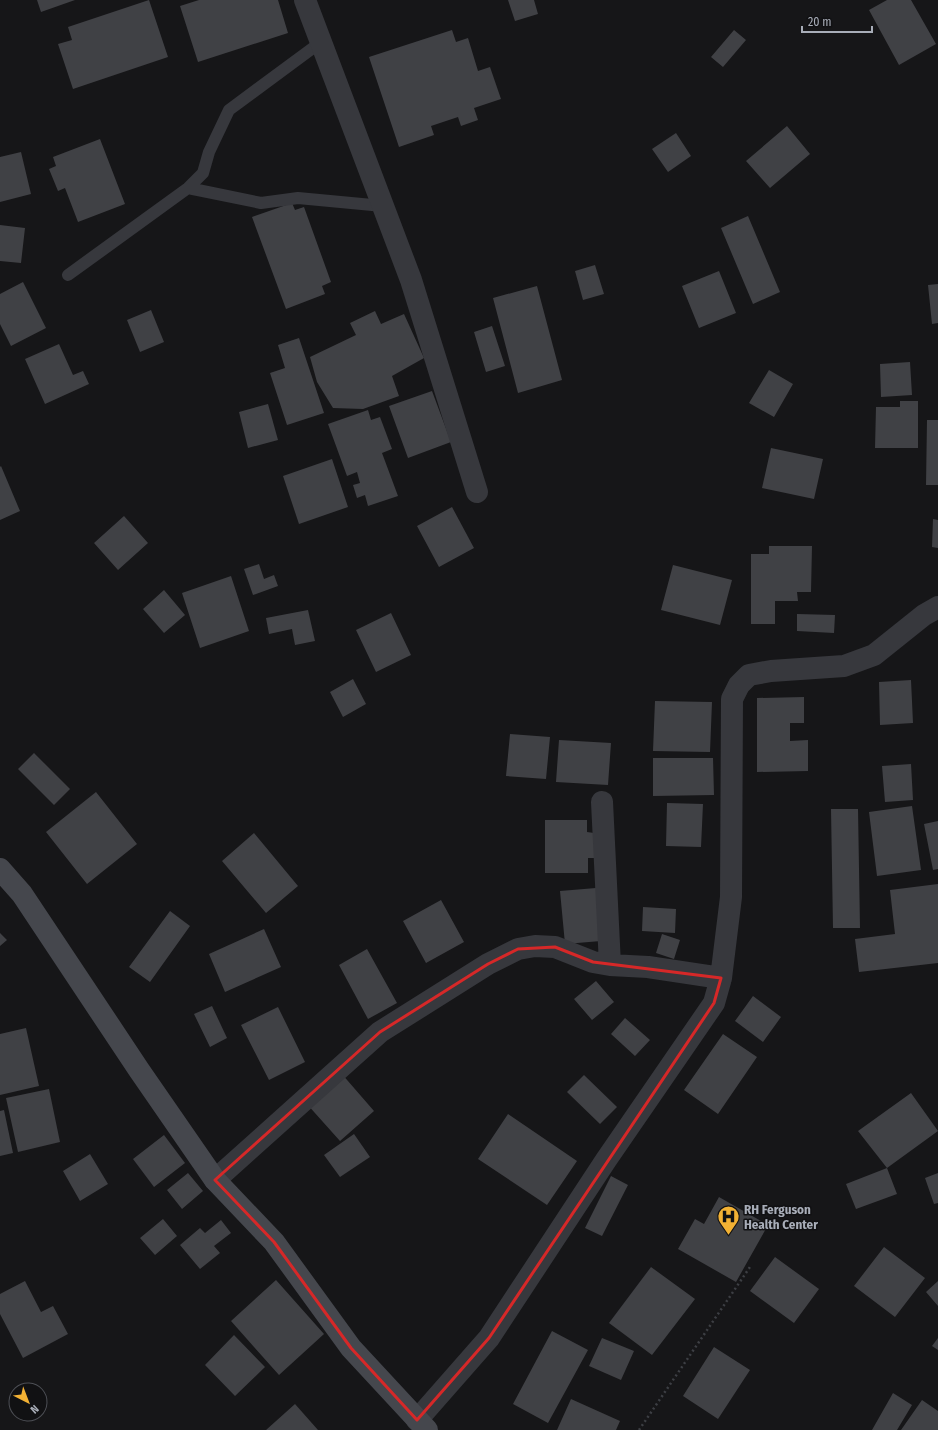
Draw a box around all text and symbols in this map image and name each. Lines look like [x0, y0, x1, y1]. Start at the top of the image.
scale bar [802, 8, 872, 34]
text: 20 m [808, 15, 832, 29]
place label: RH Ferguson Health Center [744, 1202, 818, 1232]
hospital icon: RH Ferguson Health Center [716, 1203, 742, 1236]
north arrow [8, 1382, 48, 1422]
text: N [28, 1402, 41, 1416]

